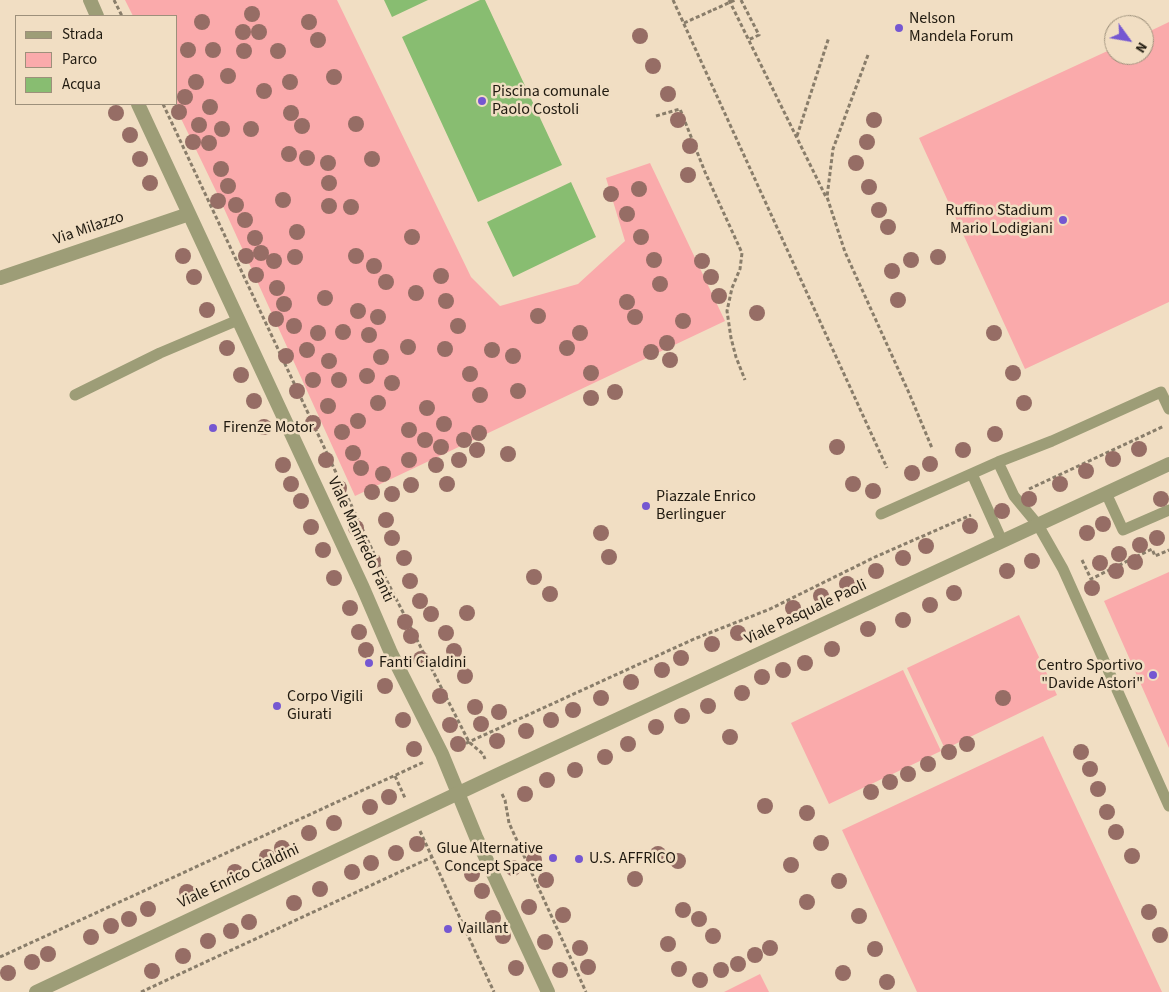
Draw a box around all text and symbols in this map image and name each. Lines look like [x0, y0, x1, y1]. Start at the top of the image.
place label: Nelson Mandela Forum [909, 9, 1013, 47]
legend [15, 15, 178, 105]
north arrow [1104, 15, 1154, 65]
marker: Nelson Mandela Forum [893, 22, 905, 34]
text: Strada [62, 24, 103, 45]
text: N [1130, 38, 1152, 57]
text: Parco [62, 49, 97, 70]
text: Acqua [62, 74, 101, 95]
place label: Piscina comunale Paolo Costoli [492, 82, 609, 120]
marker: Piscina comunale Paolo Costoli [476, 95, 488, 107]
place label: Ruffino Stadium Mario Lodigiani [945, 201, 1053, 239]
street label: Via Milazzo [51, 208, 127, 250]
marker: Ruffino Stadium Mario Lodigiani [1057, 214, 1069, 226]
place label: Firenze Motor [223, 418, 314, 438]
marker: Firenze Motor [207, 422, 219, 434]
street label: Viale Manfredo Fanti [323, 474, 397, 606]
place label: Piazzale Enrico Berlinguer [656, 487, 756, 525]
marker: Piazzale Enrico Berlinguer [640, 500, 652, 512]
street label: Viale Pasquale Paoli [742, 576, 870, 650]
place label: Fanti Cialdini [379, 653, 466, 673]
place label: Centro Sportivo "Davide Astori" [1037, 656, 1143, 694]
marker: Fanti Cialdini [363, 657, 375, 669]
marker: Centro Sportivo "Davide Astori" [1147, 669, 1159, 681]
place label: Corpo Vigili Giurati [287, 687, 363, 725]
marker: Corpo Vigili Giurati [271, 700, 283, 712]
place label: Glue Alternative Concept Space [436, 839, 543, 877]
street label: Viale Enrico Cialdini [175, 840, 303, 914]
place label: U.S. AFFRICO [589, 849, 676, 869]
marker: Glue Alternative Concept Space [547, 852, 559, 864]
marker: U.S. AFFRICO [573, 853, 585, 865]
place label: Vaillant [458, 919, 508, 939]
marker: Vaillant [442, 923, 454, 935]

